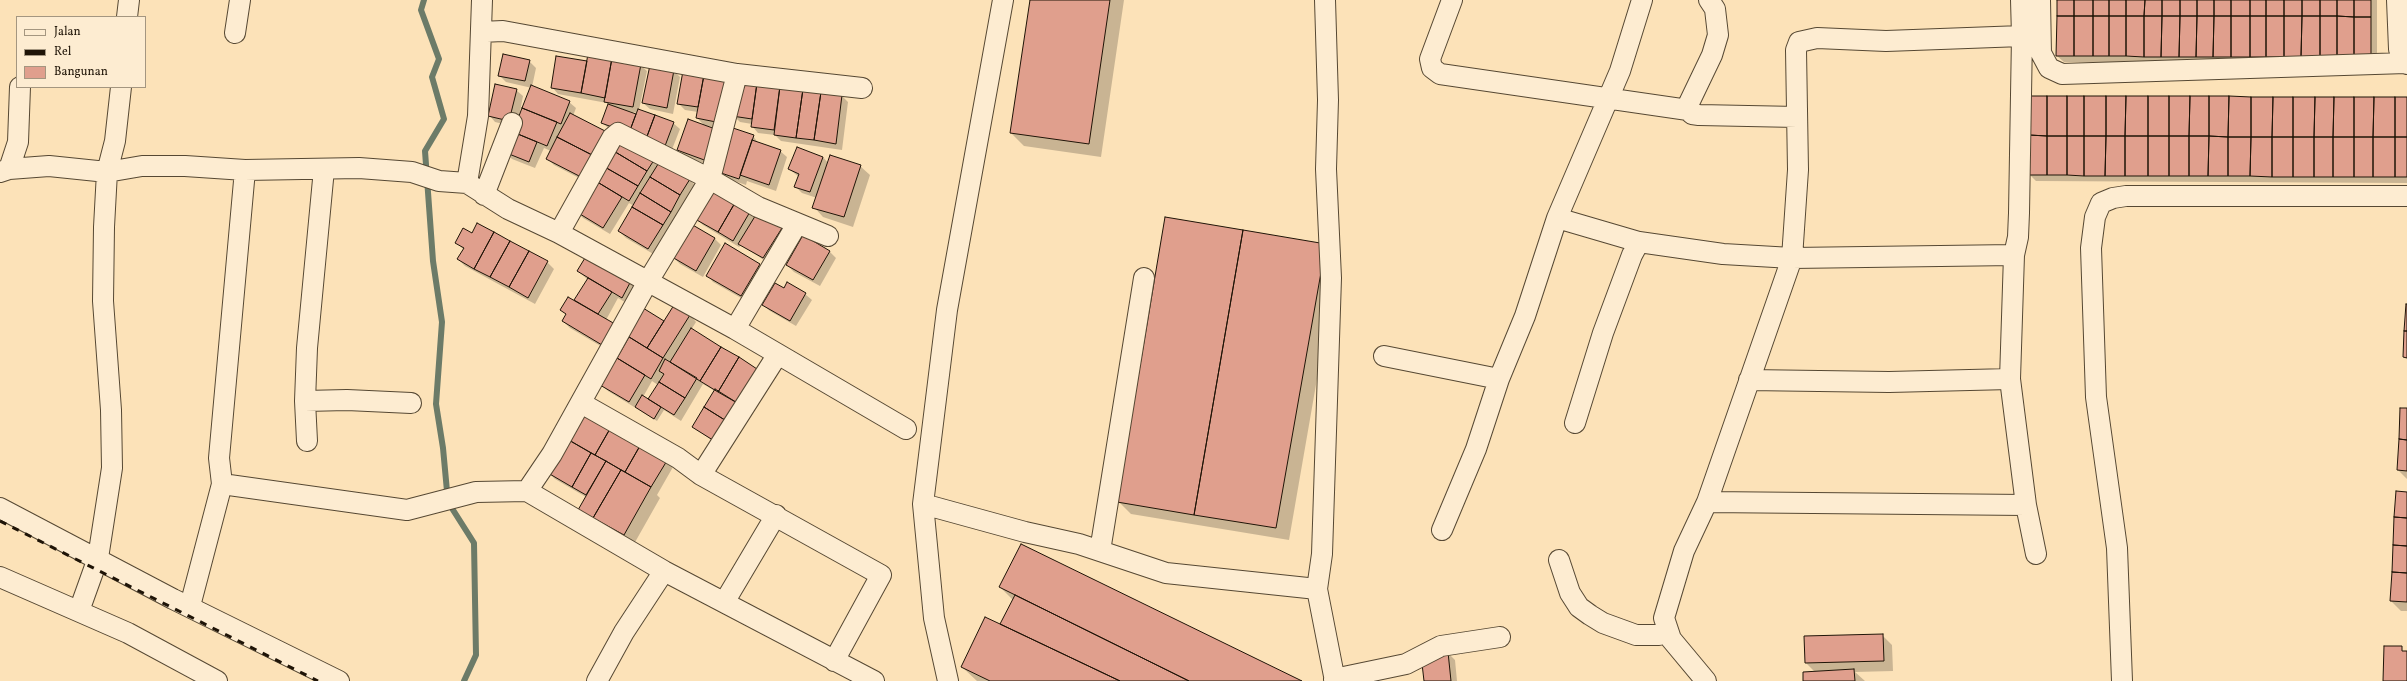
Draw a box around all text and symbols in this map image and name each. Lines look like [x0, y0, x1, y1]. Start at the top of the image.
legend [16, 16, 146, 88]
text: Jalan [54, 24, 81, 40]
text: Rel [54, 44, 71, 60]
text: Bangunan [54, 64, 108, 80]

